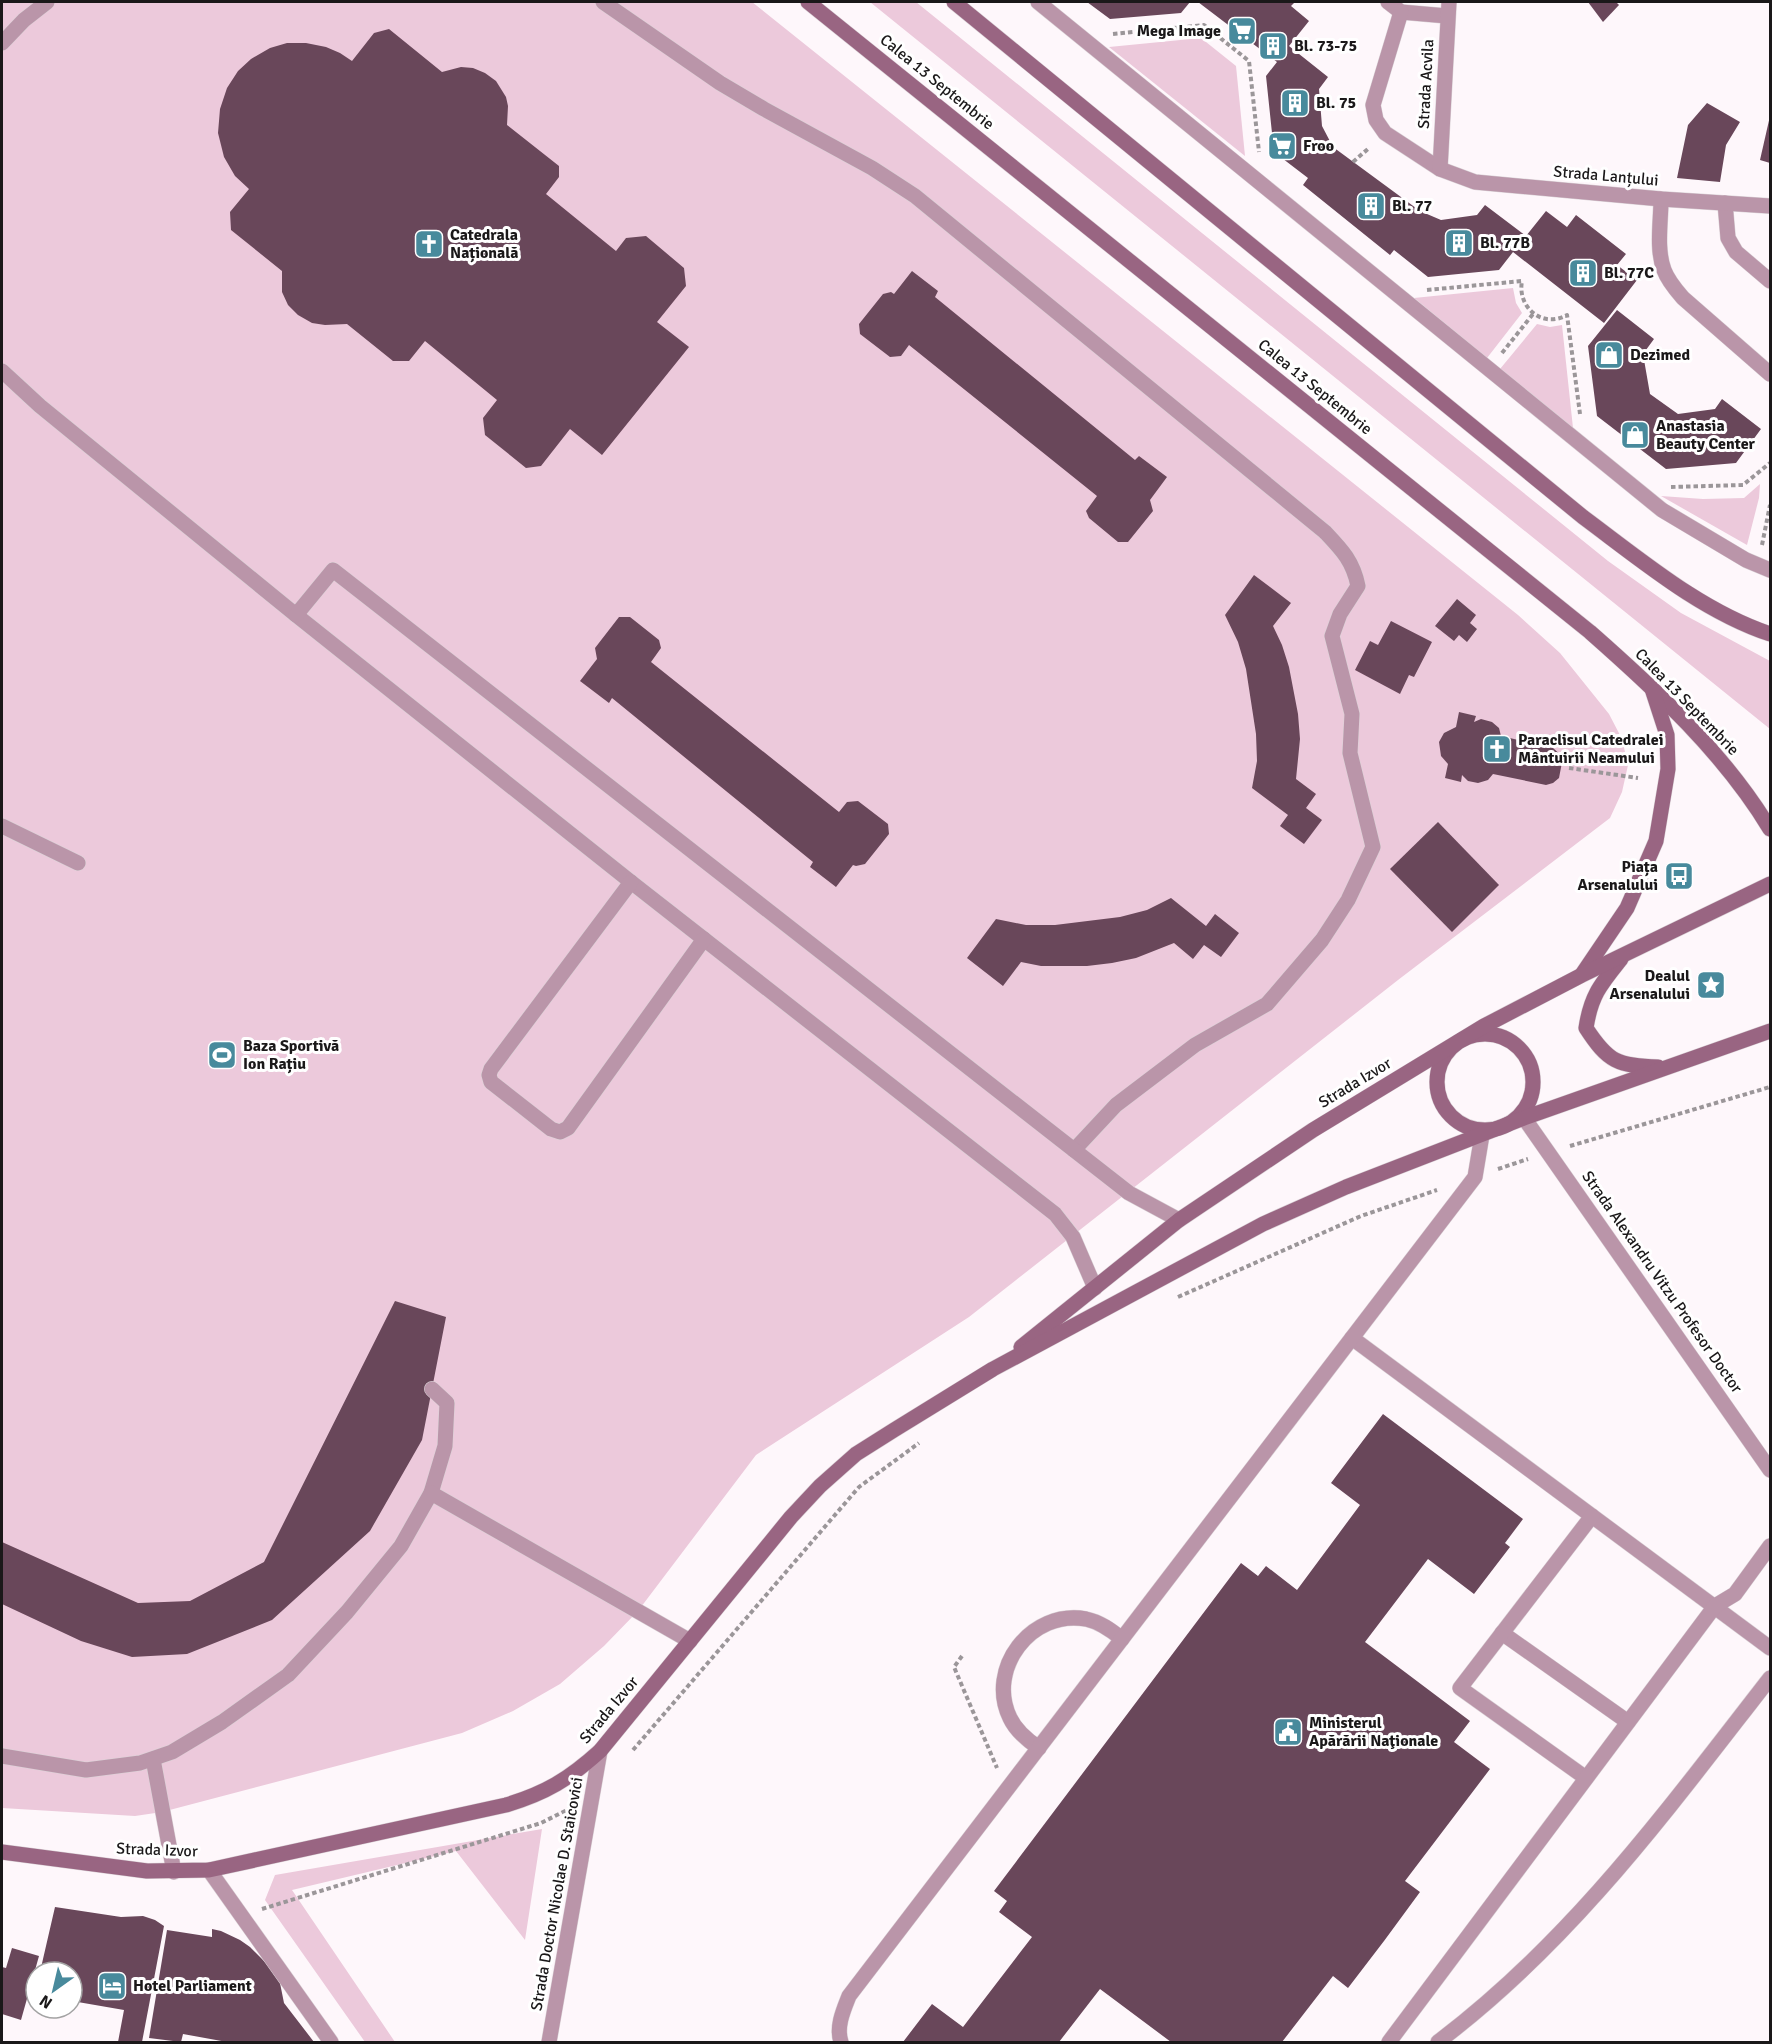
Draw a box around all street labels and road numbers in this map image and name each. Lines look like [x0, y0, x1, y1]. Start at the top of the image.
street label: Calea 13 Septembrie [876, 30, 998, 134]
street label: Strada Acvila [1414, 39, 1438, 129]
street label: Strada Lanțului [1553, 161, 1659, 191]
street label: Calea 13 Septembrie [1254, 335, 1376, 439]
street label: Calea 13 Septembrie [1631, 644, 1743, 760]
street label: Strada Izvor [1315, 1053, 1395, 1113]
street label: Strada Alexandru Vitzu Profesor Doctor [1577, 1167, 1747, 1397]
street label: Strada Izvor [575, 1672, 643, 1748]
street label: Strada Doctor Nicolae D. Staicovici [527, 1776, 587, 2012]
street label: Strada Izvor [116, 1839, 198, 1861]

